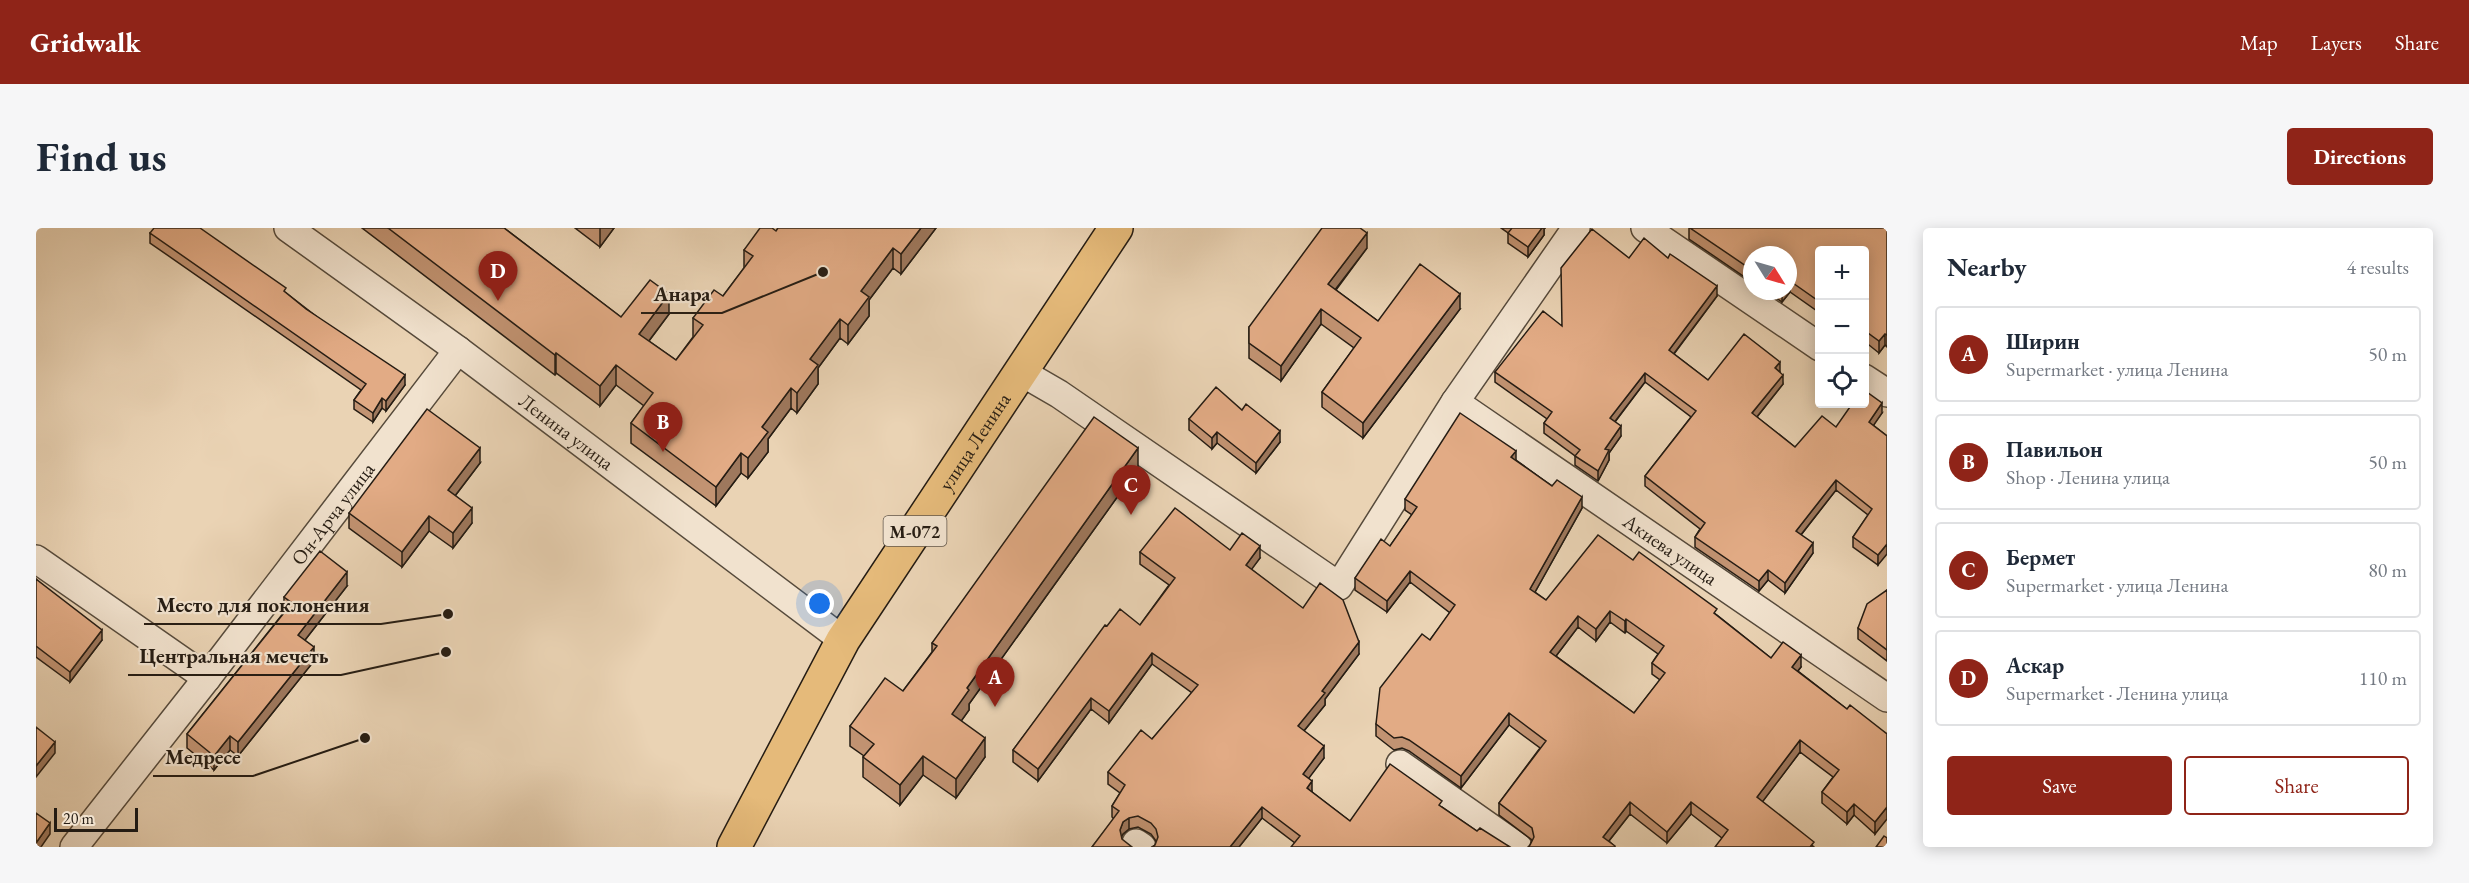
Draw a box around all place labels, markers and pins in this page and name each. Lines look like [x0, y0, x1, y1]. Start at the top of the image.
pin: D [478, 251, 518, 301]
callout: Анара [641, 274, 722, 313]
pin: B [644, 402, 682, 452]
pin: C [1112, 466, 1150, 515]
callout: Место для поклонения [144, 585, 381, 624]
callout: Центральная мечеть [128, 636, 341, 675]
pin: A [976, 658, 1014, 707]
callout: Медресе [153, 737, 253, 776]

